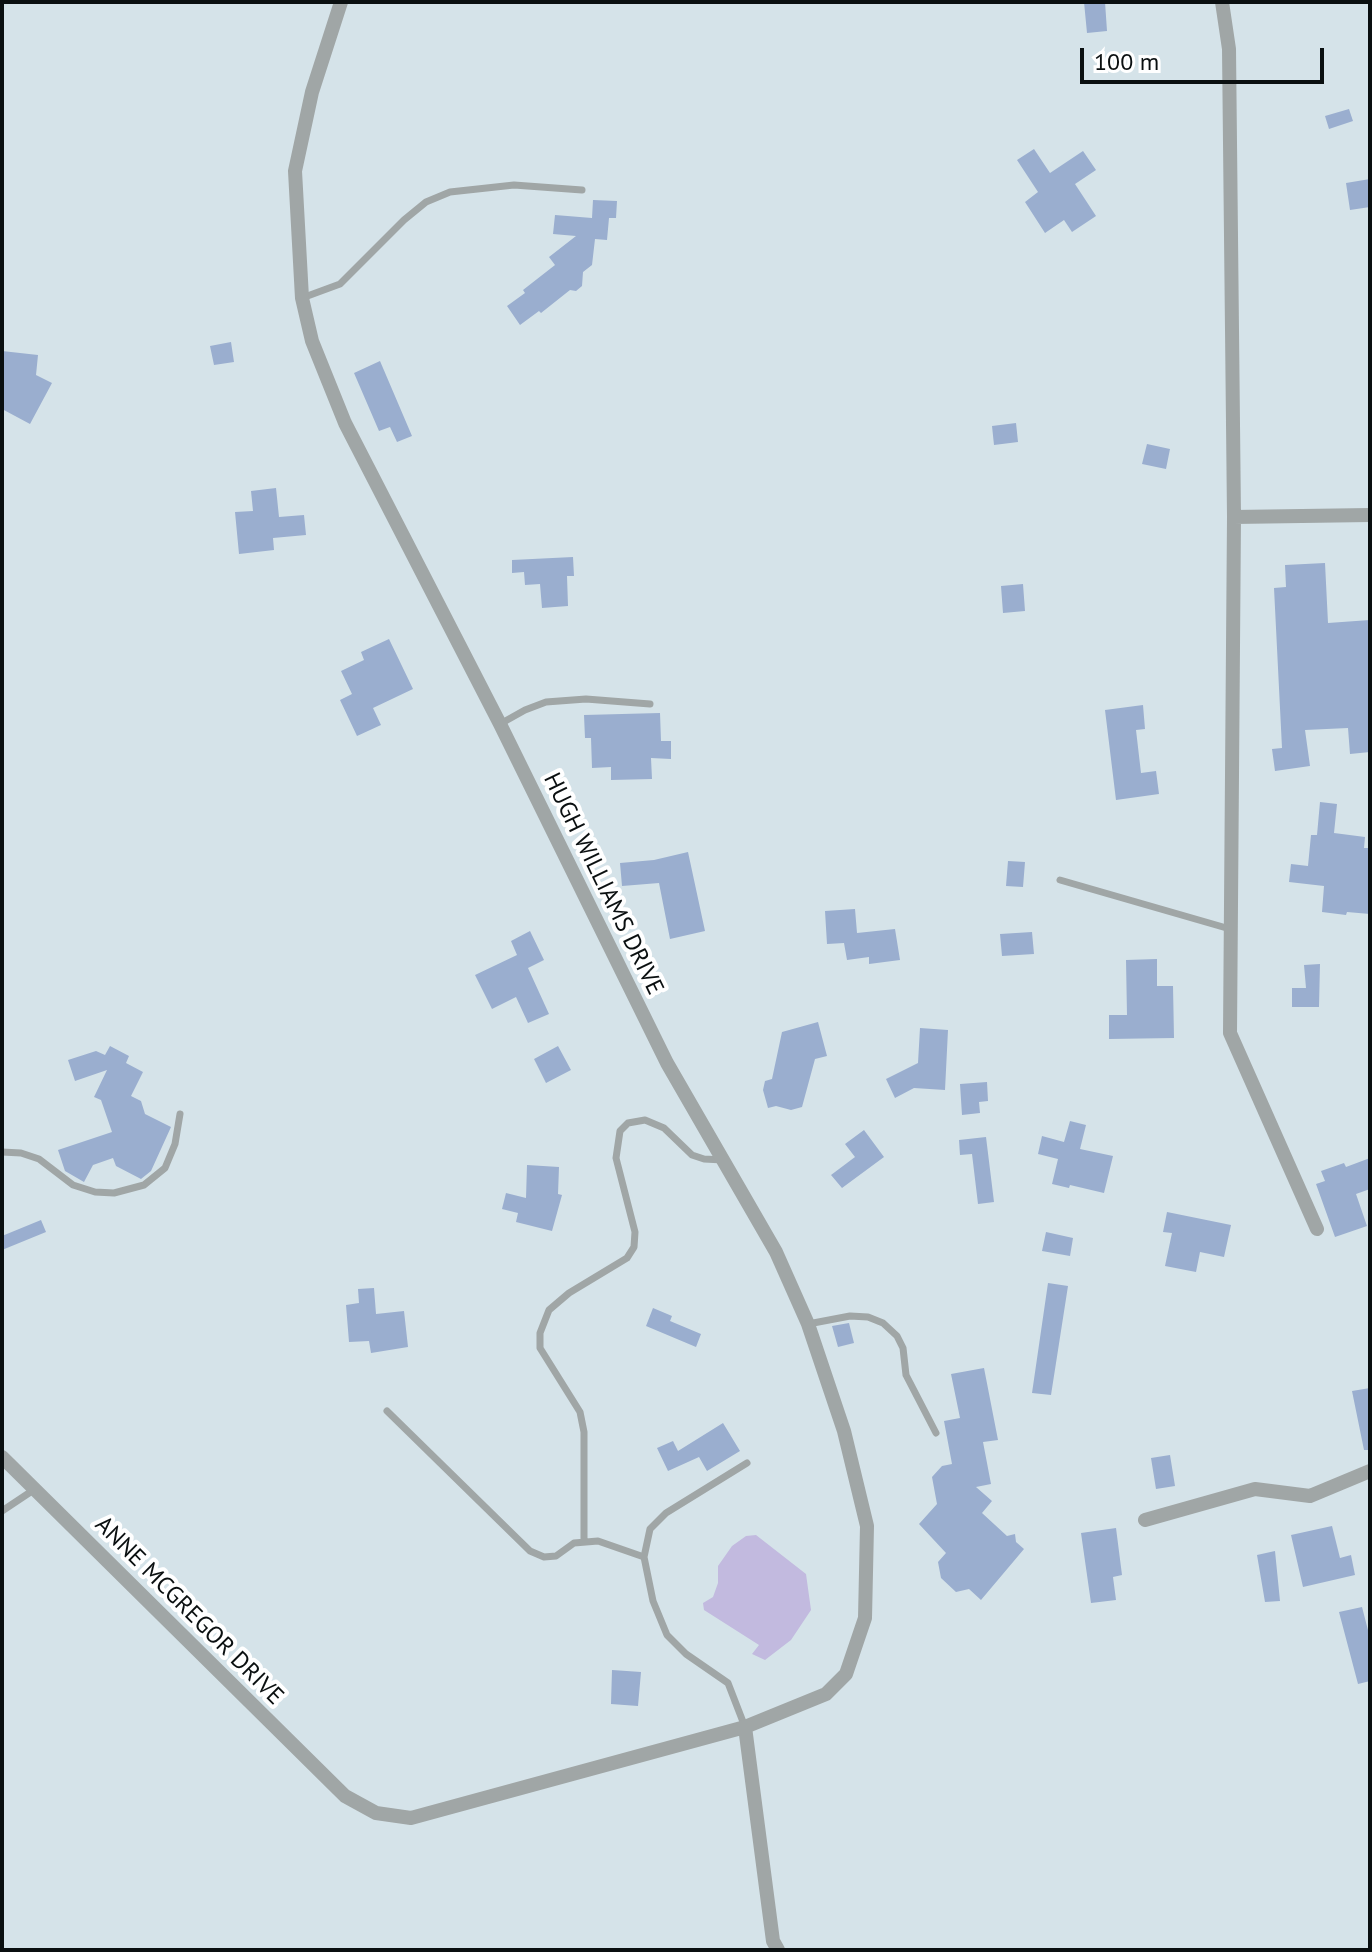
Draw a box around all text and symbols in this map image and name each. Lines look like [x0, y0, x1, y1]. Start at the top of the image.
scale bar [1084, 32, 1328, 82]
text: 100 m [1094, 46, 1159, 77]
street label: HUGH WILLIAMS DRIVE [537, 768, 669, 1000]
street label: ANNE MCGREGOR DRIVE [89, 1511, 289, 1711]

